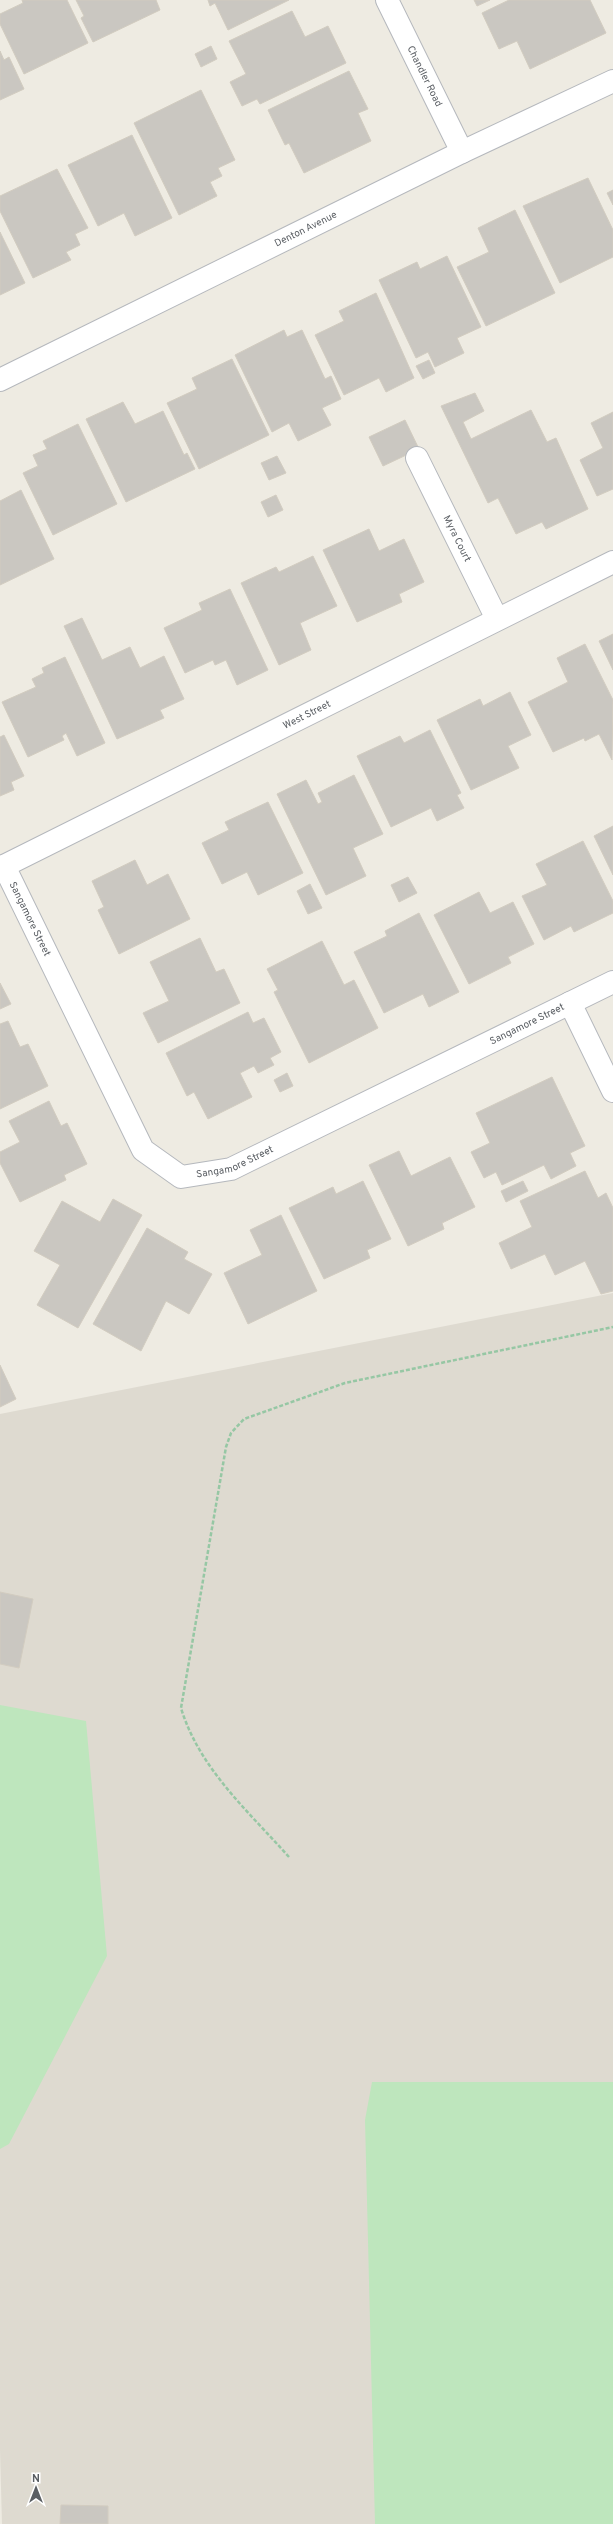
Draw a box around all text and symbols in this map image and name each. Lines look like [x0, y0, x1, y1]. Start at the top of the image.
street label: Chandler Road [404, 44, 445, 109]
street label: Denton Avenue [272, 208, 339, 250]
street label: Myra Court [440, 513, 474, 564]
street label: West Street [281, 697, 333, 732]
street label: Sangamore Street [6, 880, 54, 959]
street label: Sangamore Street [488, 1000, 567, 1048]
street label: Sangamore Street [195, 1143, 276, 1181]
north arrow [16, 2468, 56, 2508]
text: N [32, 2472, 40, 2486]

